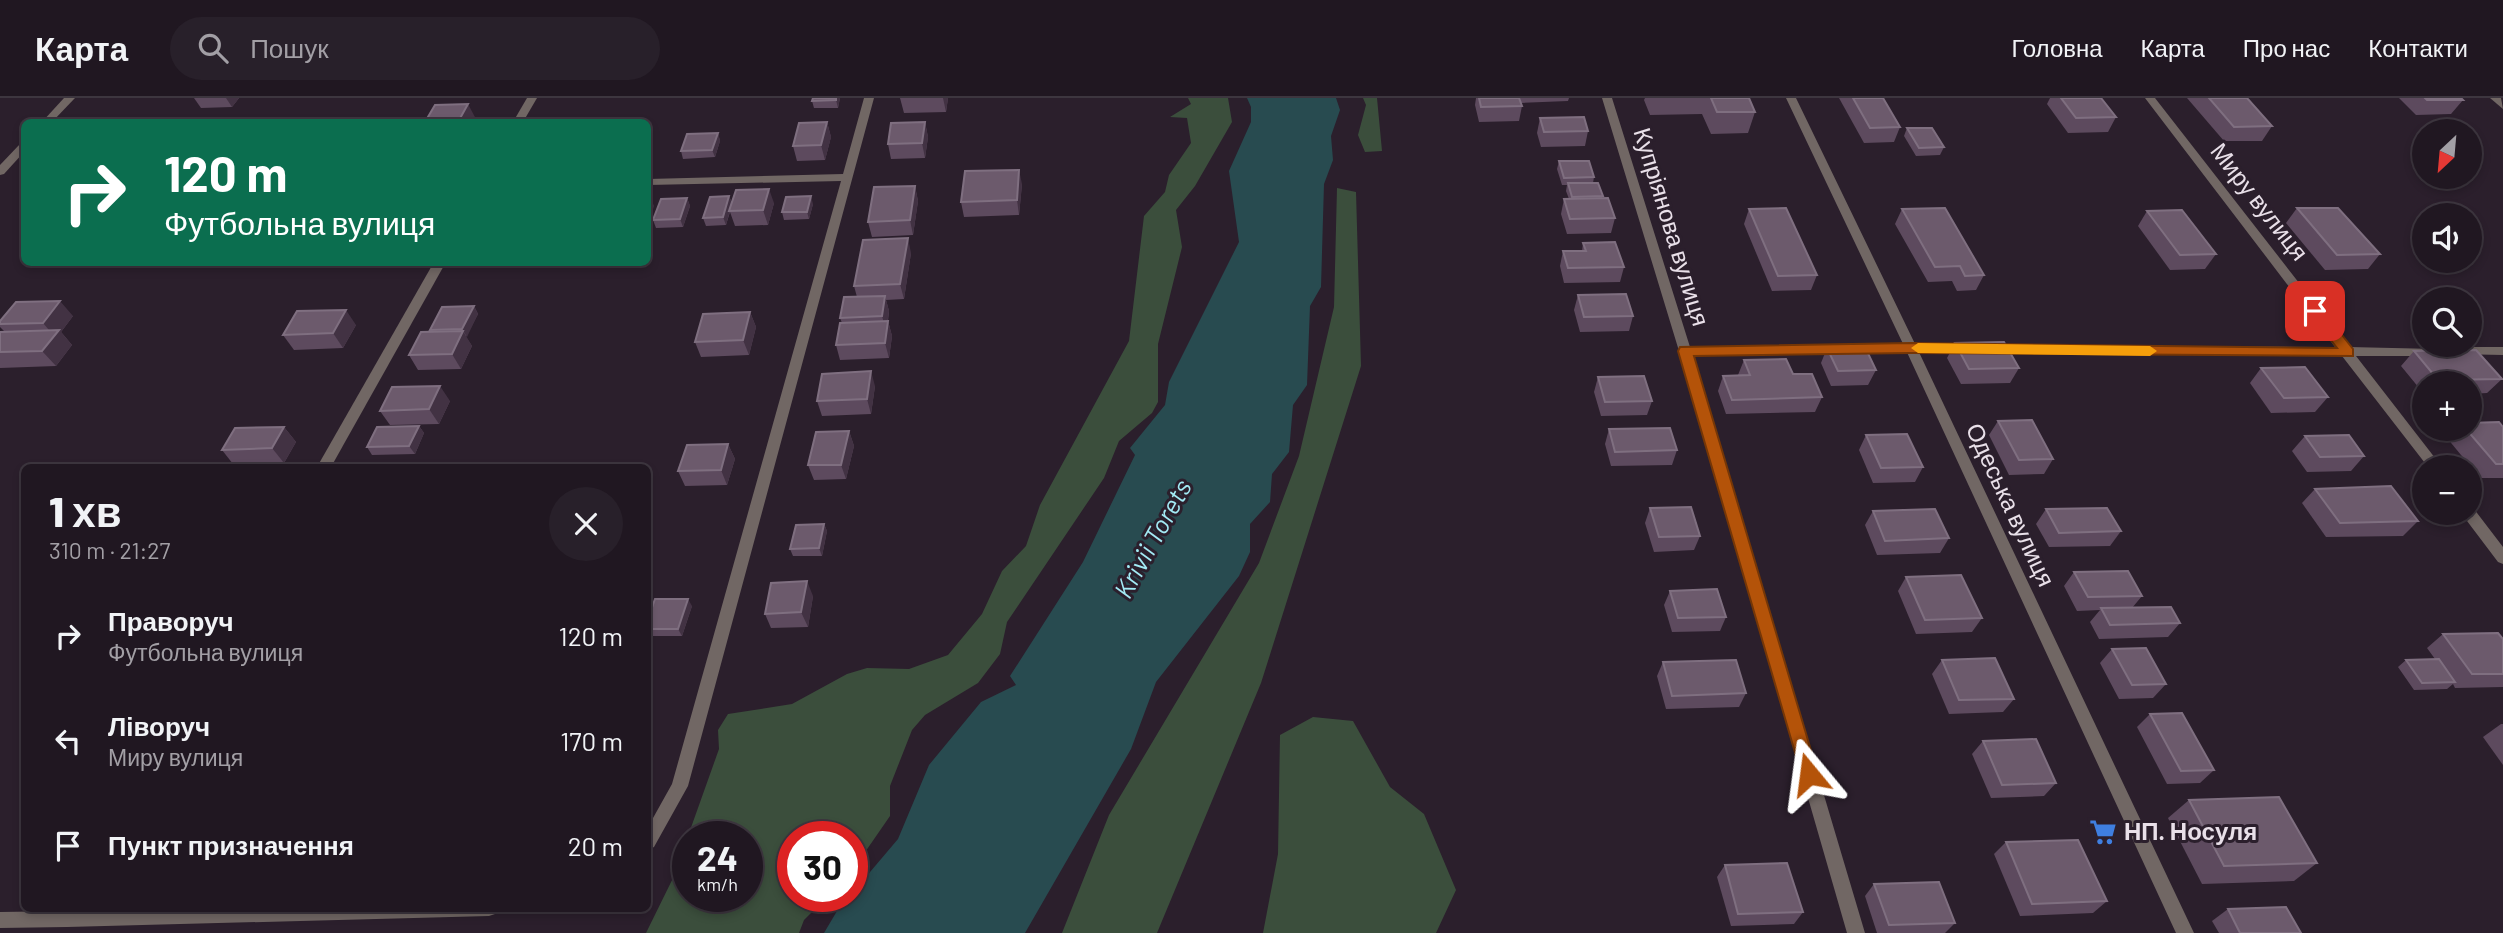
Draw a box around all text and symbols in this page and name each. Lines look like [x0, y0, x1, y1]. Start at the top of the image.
search box [170, 17, 660, 80]
text: Карта [35, 28, 128, 68]
icon: search [194, 29, 232, 67]
text: Пошук [250, 32, 329, 63]
text: Головна [2011, 33, 2103, 62]
text: Карта [2141, 33, 2205, 62]
text: Про нас [2243, 33, 2330, 62]
text: Контакти [2368, 33, 2468, 62]
north arrow [2412, 119, 2482, 189]
map controls [2412, 119, 2482, 525]
street label: Купріянова вулиця [1628, 124, 1716, 329]
street label: Миру вулиця [2205, 137, 2315, 266]
text: 120 m [164, 143, 287, 202]
icon: right [49, 147, 140, 238]
text: Футбольна вулиця [164, 203, 435, 241]
button: sound [2412, 203, 2482, 273]
pin [2285, 281, 2345, 341]
button: search [2412, 287, 2482, 357]
icon: arrive [2296, 292, 2334, 330]
button: + [2412, 371, 2482, 441]
street label: Одеська вулиця [1961, 418, 2062, 591]
button: − [2412, 455, 2482, 525]
water label: Krivii Torets [1106, 474, 1197, 603]
text: 1 хв [49, 485, 122, 535]
button: close [549, 487, 623, 561]
text: 310 m · 21:27 [49, 536, 170, 564]
text: Праворуч [108, 605, 234, 636]
icon: right [49, 617, 87, 655]
text: 120 m [559, 620, 623, 651]
text: Футбольна вулиця [108, 638, 303, 666]
text: Ліворуч [108, 710, 210, 741]
icon: left [49, 722, 87, 760]
text: 170 m [560, 725, 623, 756]
position arrow [1772, 737, 1846, 811]
text: Миру вулиця [108, 743, 243, 771]
place label: НП. Носуля [2124, 816, 2257, 845]
supermarket icon: НП. Носуля [2088, 817, 2118, 847]
speed limit sign: 30 [777, 821, 868, 912]
icon: arrive [49, 827, 87, 865]
text: Пункт призначення [108, 829, 354, 860]
text: 20 m [568, 830, 623, 861]
text: 24 [697, 836, 738, 878]
text: km/h [697, 873, 738, 895]

